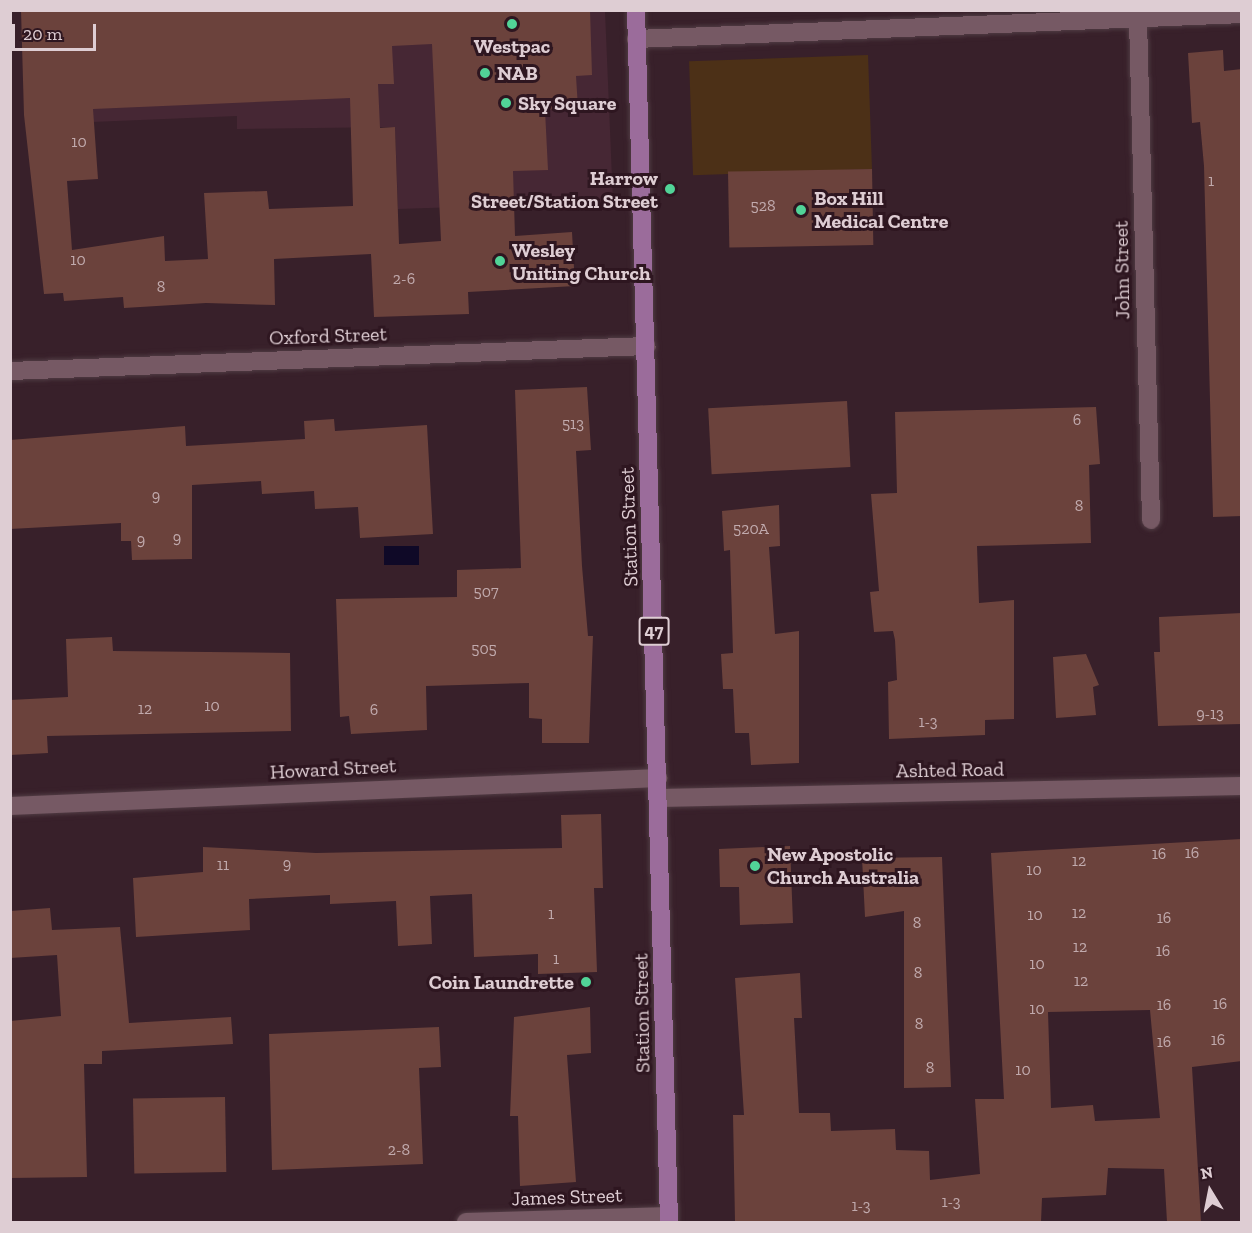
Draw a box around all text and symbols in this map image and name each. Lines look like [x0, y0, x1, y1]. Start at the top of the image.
scale bar [15, 12, 99, 50]
marker: Westpac [505, 17, 519, 31]
text: 20 m [23, 23, 62, 45]
place label: Westpac [474, 34, 550, 58]
place label: NAB [497, 61, 538, 85]
marker: NAB [478, 66, 492, 80]
place label: Sky Square [518, 91, 617, 115]
marker: Sky Square [499, 96, 513, 110]
house number: 10 [71, 132, 87, 152]
place label: Harrow Street/Station Street [471, 166, 658, 213]
house number: 1 [1208, 171, 1214, 191]
marker: Harrow Street/Station Street [663, 182, 677, 196]
place label: Box Hill Medical Centre [814, 186, 948, 233]
house number: 528 [750, 196, 776, 216]
marker: Box Hill Medical Centre [792, 201, 810, 219]
street label: John Street [1109, 220, 1135, 320]
place label: Wesley Uniting Church [512, 238, 651, 285]
house number: 10 [70, 250, 86, 270]
marker: Wesley Uniting Church [493, 254, 507, 268]
house number: 2-6 [393, 269, 415, 289]
house number: 8 [157, 277, 165, 297]
street label: Oxford Street [269, 322, 387, 350]
house number: 6 [1073, 410, 1081, 430]
house number: 513 [562, 414, 584, 434]
street label: Station Street [615, 467, 643, 587]
house number: 9 [152, 486, 160, 506]
house number: 8 [1075, 496, 1083, 516]
house number: 520A [733, 519, 769, 539]
house number: 9 [173, 528, 181, 548]
house number: 9 [137, 530, 145, 550]
house number: 507 [474, 582, 498, 602]
road number: 47 [638, 616, 670, 646]
house number: 505 [471, 639, 497, 659]
house number: 10 [204, 696, 220, 716]
house number: 12 [138, 699, 152, 719]
house number: 6 [370, 700, 378, 720]
house number: 9-13 [1196, 704, 1224, 724]
house number: 1-3 [918, 712, 938, 732]
street label: Howard Street [269, 754, 397, 784]
street label: Ashted Road [896, 757, 1004, 783]
place label: New Apostolic Church Australia [767, 843, 920, 890]
house number: 16 [1185, 843, 1199, 863]
house number: 16 [1152, 844, 1166, 864]
house number: 12 [1072, 851, 1086, 871]
house number: 9 [283, 854, 291, 874]
house number: 11 [217, 855, 229, 875]
marker: New Apostolic Church Australia [748, 859, 762, 873]
house number: 10 [1026, 860, 1042, 880]
house number: 12 [1072, 903, 1086, 923]
house number: 1 [548, 904, 554, 924]
house number: 10 [1027, 905, 1043, 925]
house number: 16 [1157, 908, 1171, 928]
house number: 8 [913, 913, 921, 933]
house number: 12 [1073, 937, 1087, 957]
house number: 16 [1156, 941, 1170, 961]
house number: 1 [553, 949, 559, 969]
street label: Station Street [629, 953, 655, 1073]
house number: 10 [1029, 954, 1045, 974]
house number: 8 [914, 963, 922, 983]
place label: Coin Laundrette [429, 970, 574, 994]
house number: 12 [1074, 971, 1088, 991]
marker: Coin Laundrette [579, 975, 593, 989]
house number: 16 [1213, 994, 1227, 1014]
house number: 16 [1157, 995, 1171, 1015]
house number: 10 [1029, 999, 1045, 1019]
house number: 8 [915, 1014, 923, 1034]
house number: 16 [1211, 1030, 1225, 1050]
house number: 16 [1157, 1032, 1171, 1052]
house number: 8 [926, 1058, 934, 1078]
house number: 10 [1015, 1060, 1031, 1080]
house number: 2-8 [388, 1140, 410, 1160]
north arrow [1180, 1161, 1240, 1221]
text: N [1199, 1162, 1214, 1183]
street label: James Street [511, 1183, 623, 1211]
house number: 1-3 [941, 1192, 961, 1212]
house number: 1-3 [851, 1196, 871, 1216]

